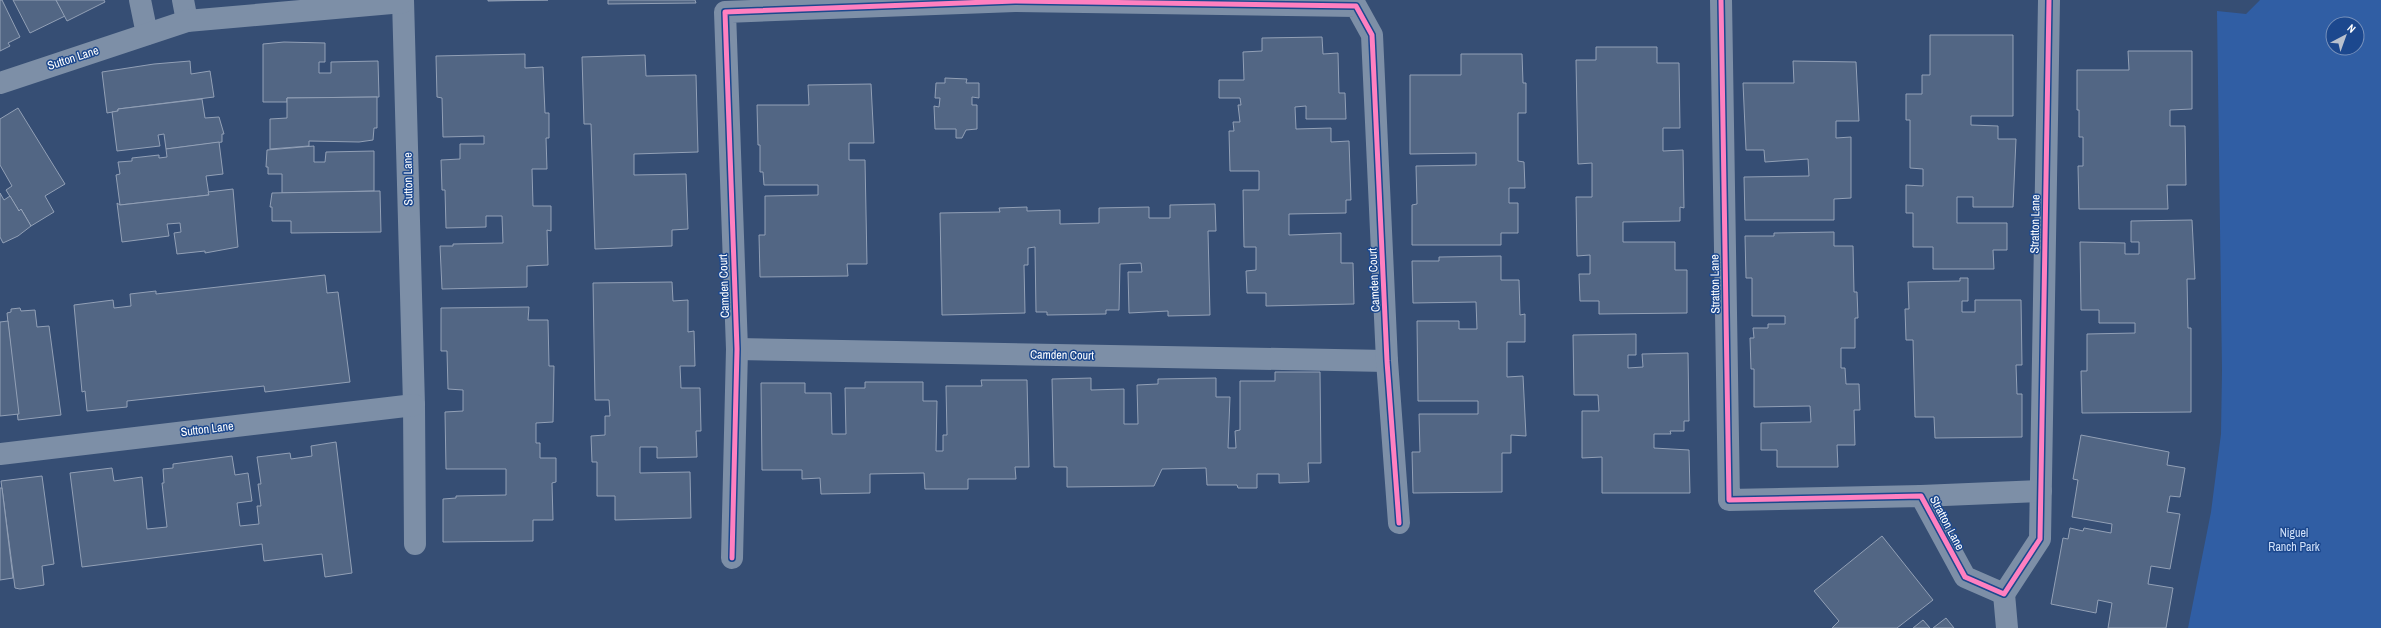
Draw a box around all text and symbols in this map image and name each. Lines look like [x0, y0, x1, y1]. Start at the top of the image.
north arrow [2325, 16, 2365, 56]
text: N [2345, 21, 2359, 36]
street label: Sutton Lane [45, 42, 101, 74]
street label: Sutton Lane [400, 152, 416, 206]
street label: Stratton Lane [2026, 194, 2044, 254]
street label: Camden Court [1364, 247, 1384, 312]
street label: Camden Court [715, 253, 733, 318]
street label: Stratton Lane [1706, 254, 1724, 314]
street label: Camden Court [1030, 346, 1094, 364]
street label: Sutton Lane [180, 418, 234, 440]
street label: Stratton Lane [1926, 493, 1968, 553]
park label: Niguel Ranch Park [2268, 525, 2320, 555]

